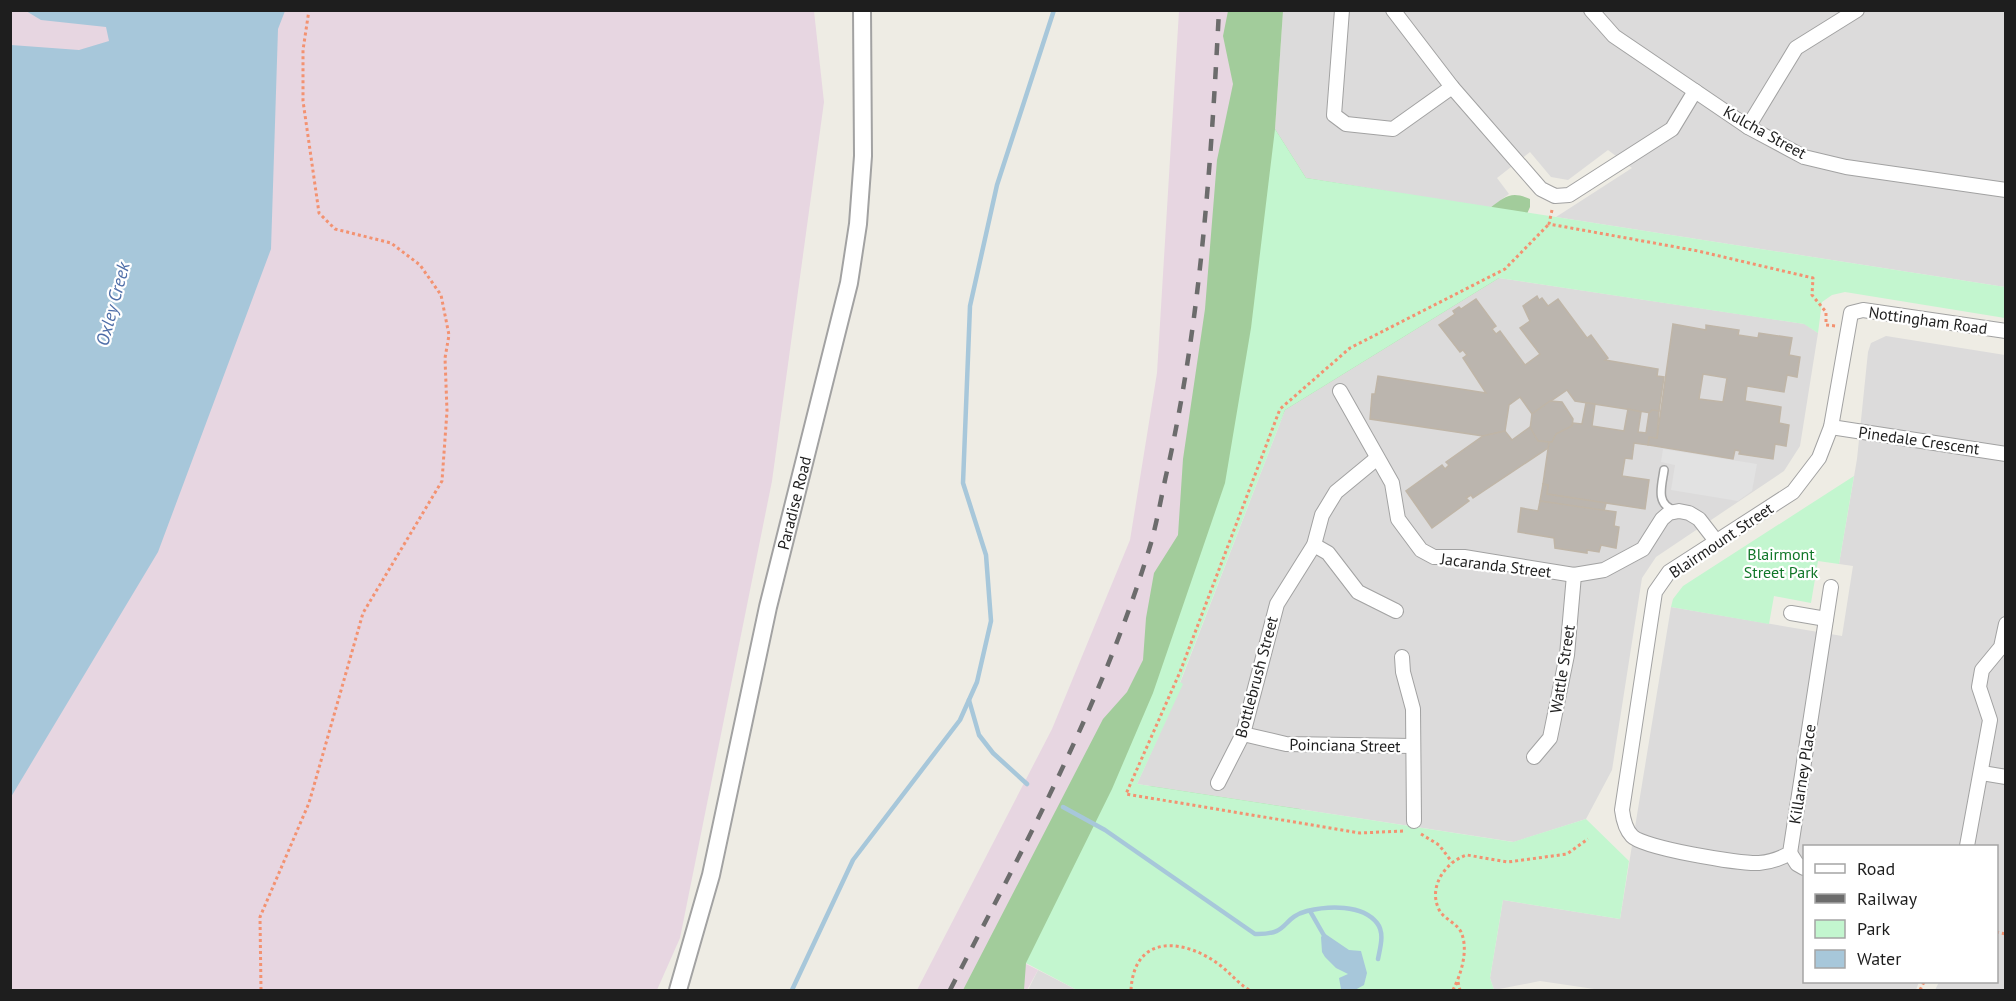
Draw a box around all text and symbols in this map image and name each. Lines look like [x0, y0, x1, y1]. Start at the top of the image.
street label: Kulcha Street [1720, 101, 1810, 163]
water label: Oxley Creek [90, 259, 135, 348]
street label: Nottingham Road [1867, 302, 1989, 338]
street label: Pinedale Crescent [1857, 422, 1981, 458]
street label: Paradise Road [773, 454, 815, 552]
street label: Blairmount Street [1665, 498, 1777, 582]
park label: Blairmont Street Park [1744, 544, 1819, 582]
street label: Jacaranda Street [1438, 548, 1553, 582]
street label: Bottlebrush Street [1230, 614, 1282, 740]
street label: Wattle Street [1545, 623, 1579, 715]
street label: Killarney Place [1784, 723, 1820, 825]
street label: Poinciana Street [1289, 734, 1401, 756]
legend [1803, 845, 1998, 983]
text: Road [1857, 857, 1895, 880]
text: Railway [1857, 887, 1918, 910]
text: Park [1857, 917, 1890, 940]
text: Water [1857, 947, 1901, 970]

